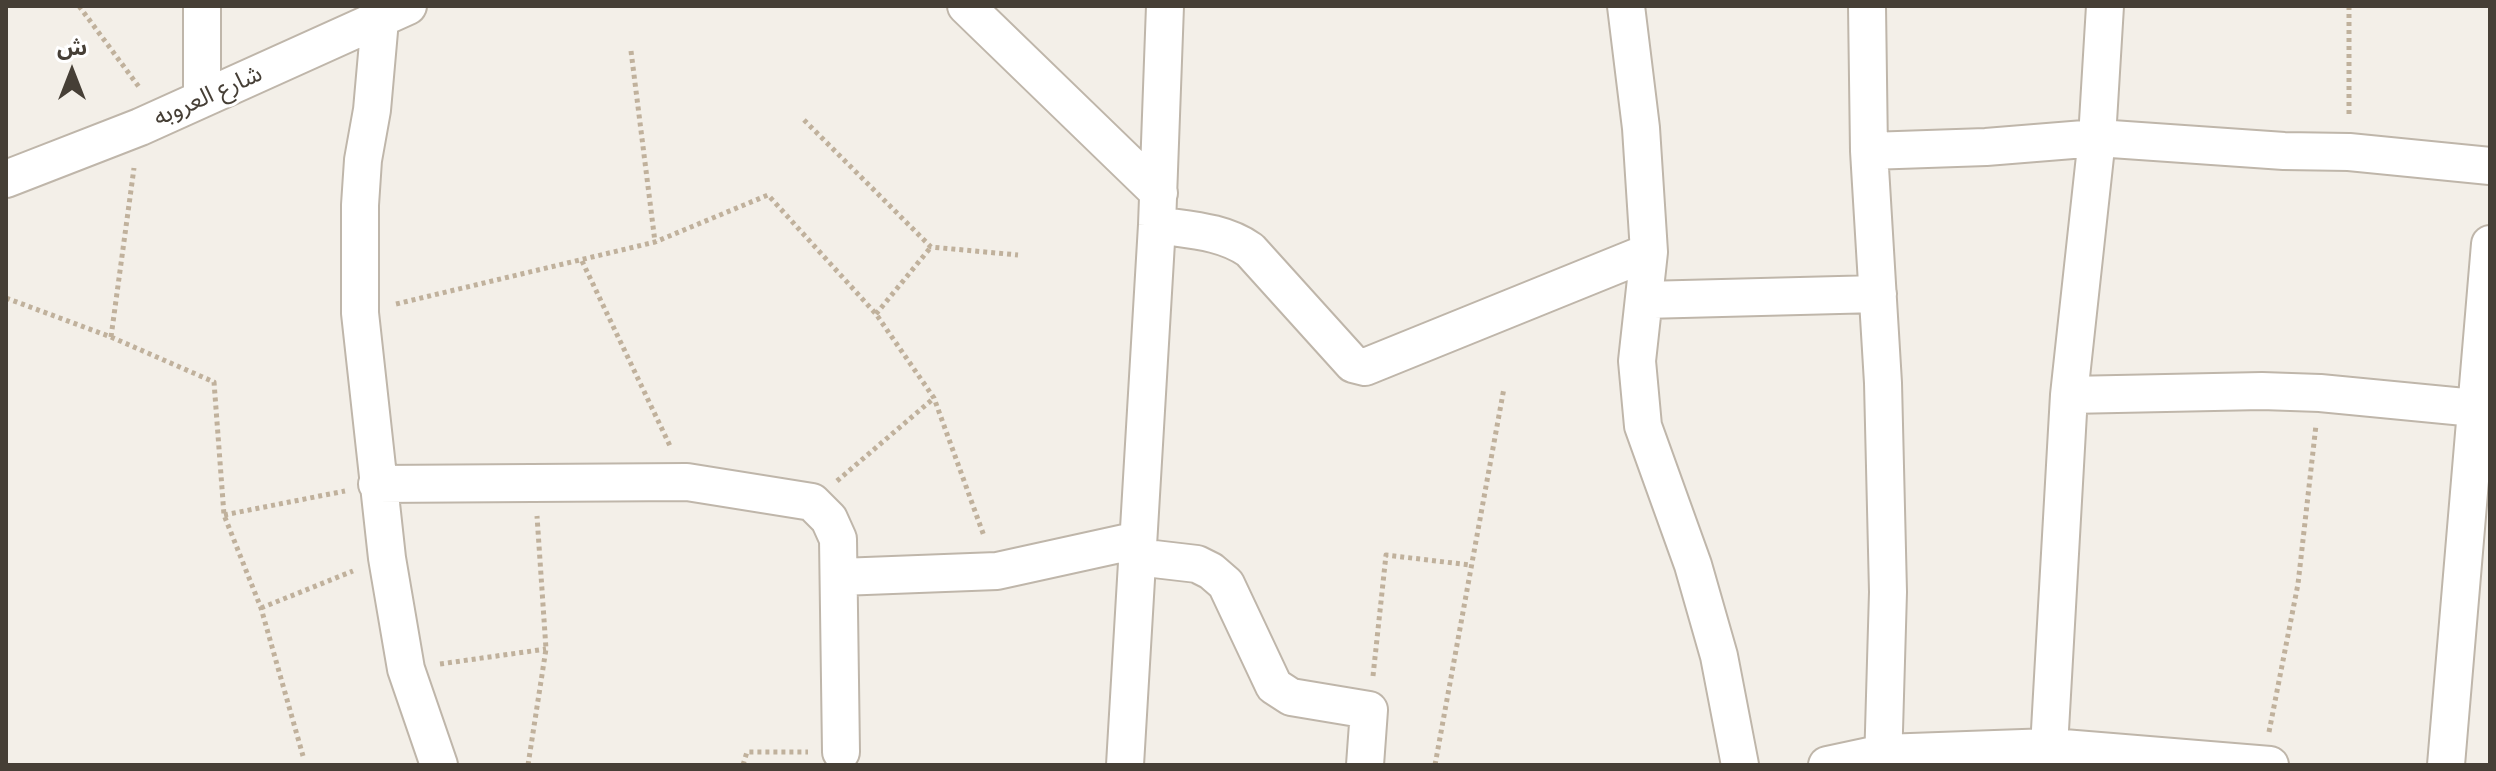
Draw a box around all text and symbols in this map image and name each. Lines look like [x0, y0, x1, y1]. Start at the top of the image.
north arrow [32, 32, 112, 112]
text: ش [57, 34, 87, 61]
street label: شارع العروبه [149, 59, 267, 133]

